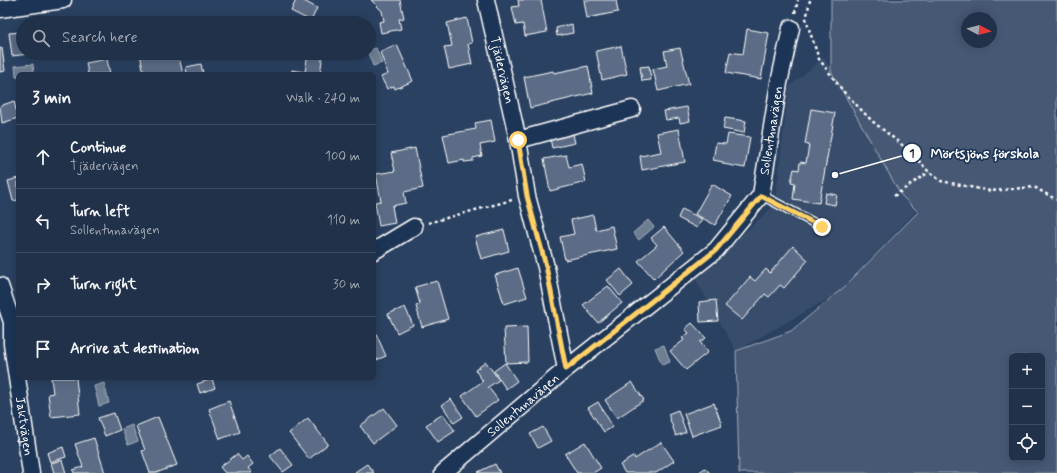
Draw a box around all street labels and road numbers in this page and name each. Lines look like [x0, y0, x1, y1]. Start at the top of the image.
street label: Tjädervägen [486, 35, 518, 106]
street label: Sollentunavägen [756, 85, 787, 176]
street label: Sollentunavägen [483, 370, 563, 441]
street label: Jaktvägen [11, 395, 37, 457]

